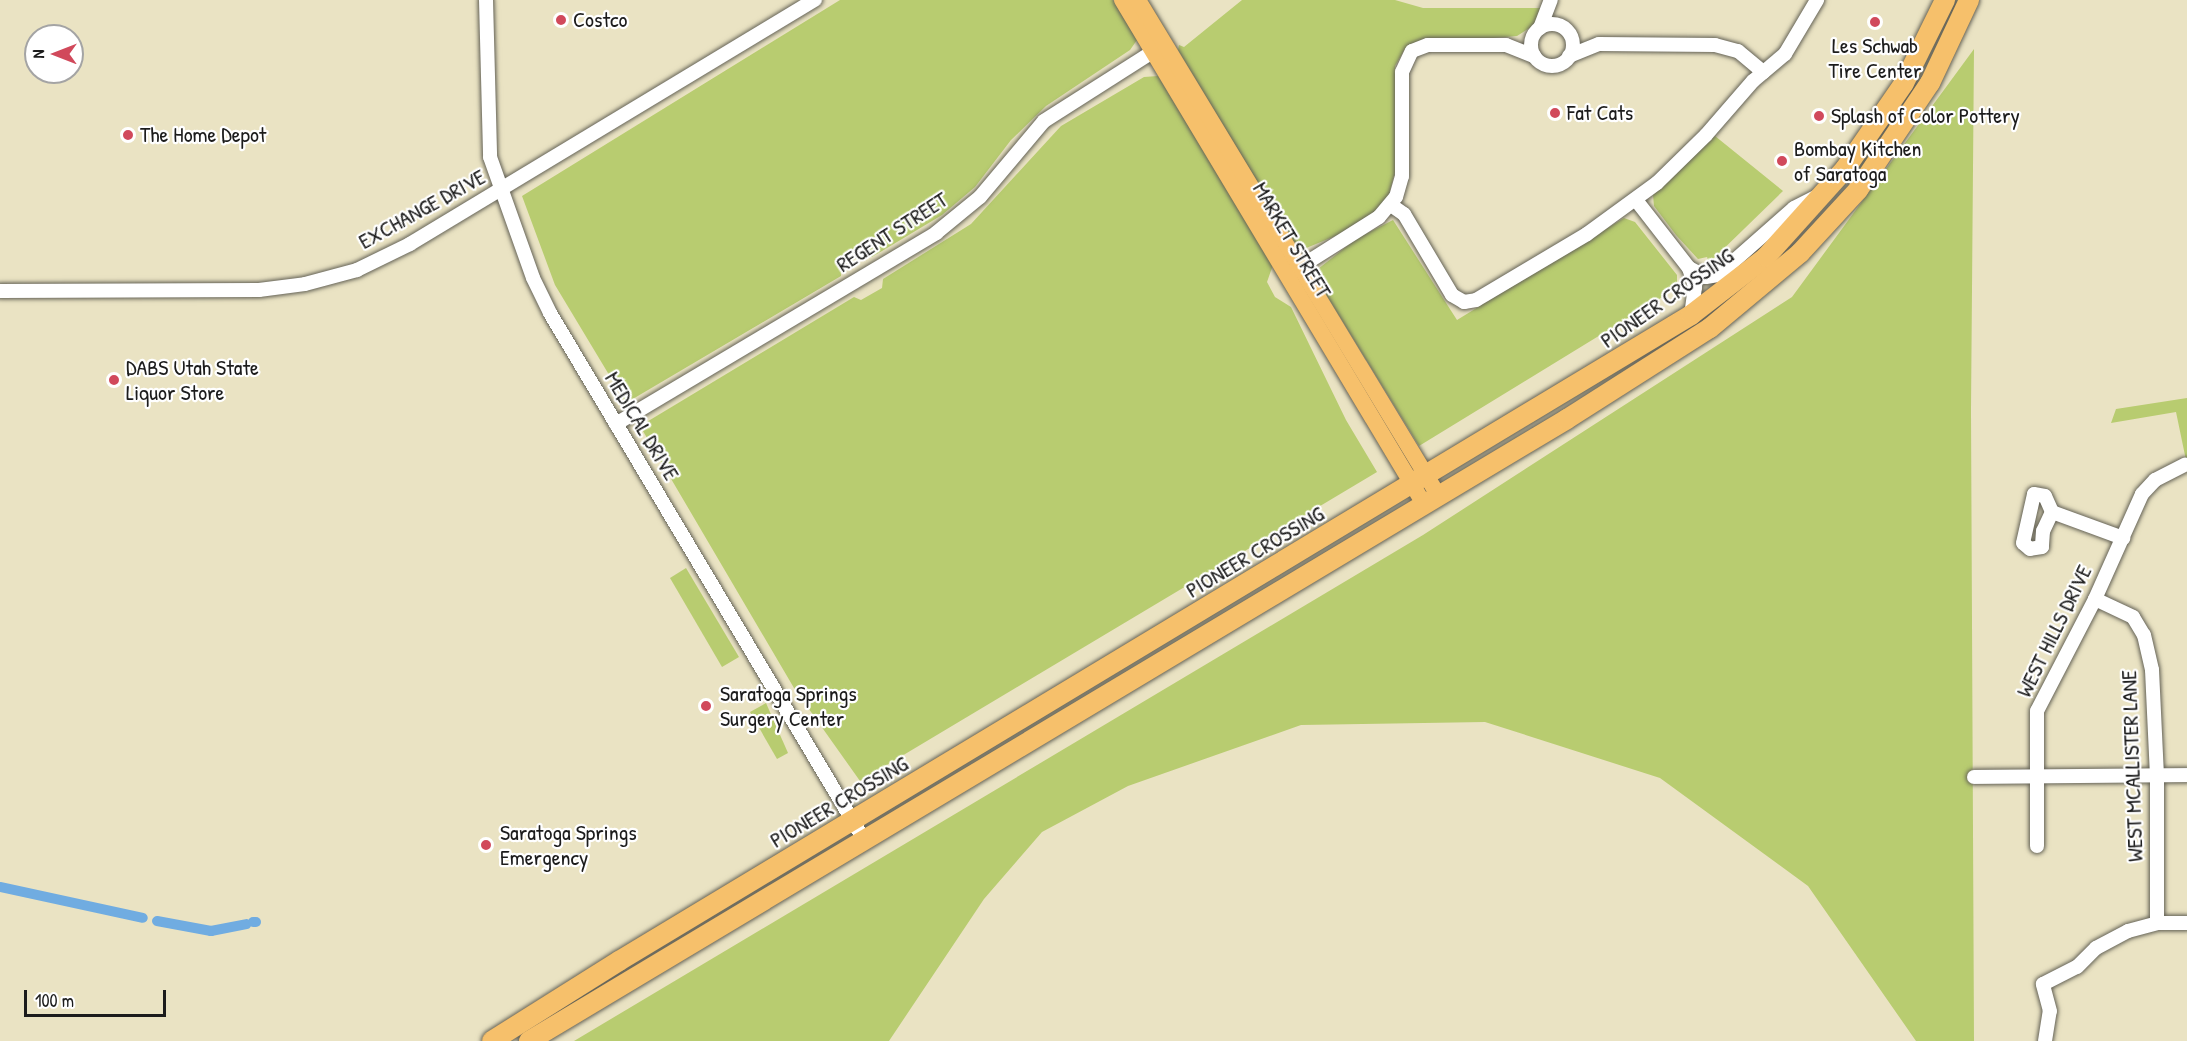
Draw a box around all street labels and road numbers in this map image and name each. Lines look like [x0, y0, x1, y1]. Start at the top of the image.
street label: EXCHANGE DRIVE [354, 163, 490, 255]
street label: MARKET STREET [1247, 177, 1337, 303]
street label: REGENT STREET [831, 186, 953, 278]
street label: PIONEER CROSSING [1595, 242, 1739, 354]
street label: MEDICAL DRIVE [599, 367, 685, 485]
street label: PIONEER CROSSING [1181, 500, 1329, 604]
street label: WEST HILLS DRIVE [2011, 561, 2097, 701]
street label: WEST MCALLISTER LANE [2115, 670, 2149, 862]
street label: PIONEER CROSSING [765, 750, 913, 854]

